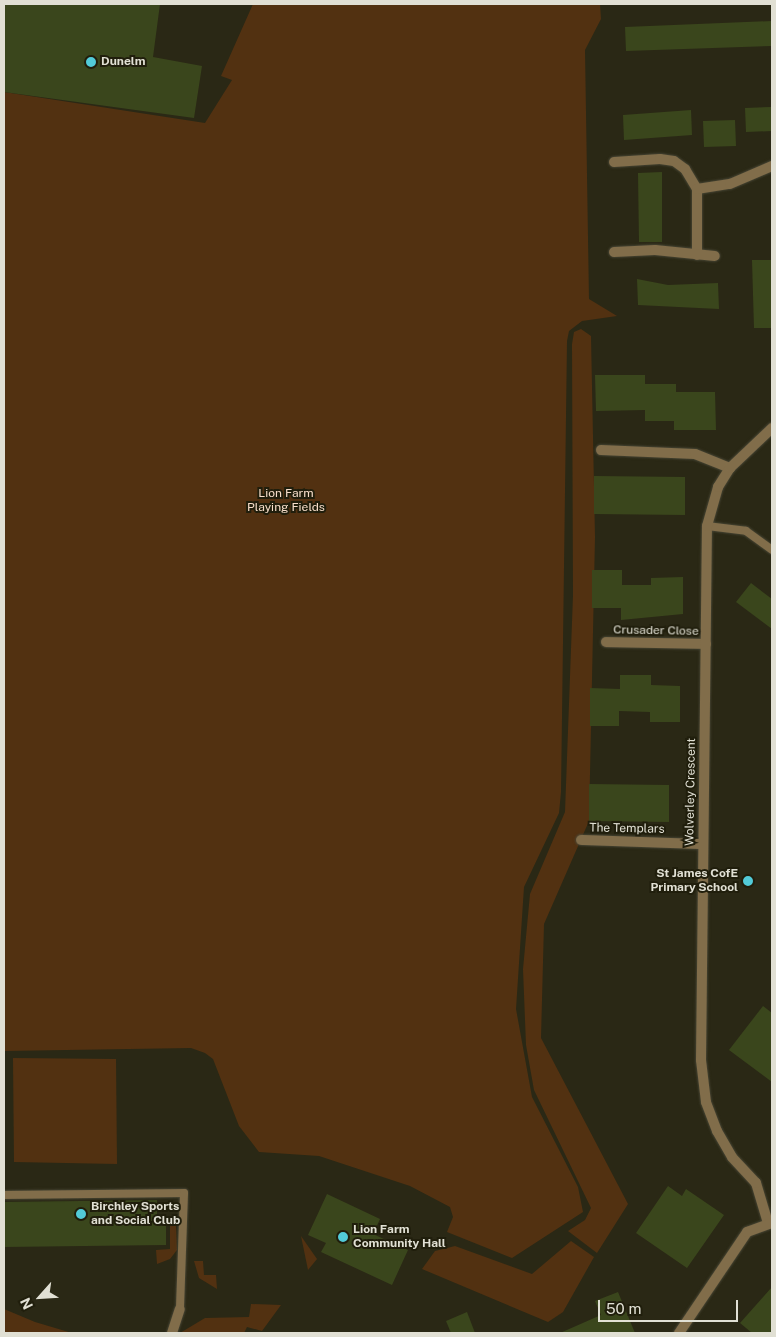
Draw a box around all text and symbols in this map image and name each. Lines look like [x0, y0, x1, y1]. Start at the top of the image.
place label: Dunelm [101, 55, 145, 69]
marker: Dunelm [85, 56, 97, 68]
park label: Lion Farm Playing Fields [247, 487, 325, 515]
street label: Crusader Close [613, 623, 699, 639]
street label: Wolverley Crescent [683, 738, 699, 846]
street label: The Templars [589, 821, 665, 837]
place label: St James CofE Primary School [650, 867, 738, 895]
marker: St James CofE Primary School [742, 875, 754, 887]
place label: Birchley Sports and Social Club [91, 1200, 180, 1228]
marker: Birchley Sports and Social Club [75, 1208, 87, 1220]
place label: Lion Farm Community Hall [353, 1223, 446, 1251]
marker: Lion Farm Community Hall [337, 1231, 349, 1243]
north arrow [15, 1272, 65, 1322]
scale bar [601, 1290, 741, 1322]
text: N [17, 1295, 36, 1312]
text: 50 m [606, 1300, 641, 1317]

